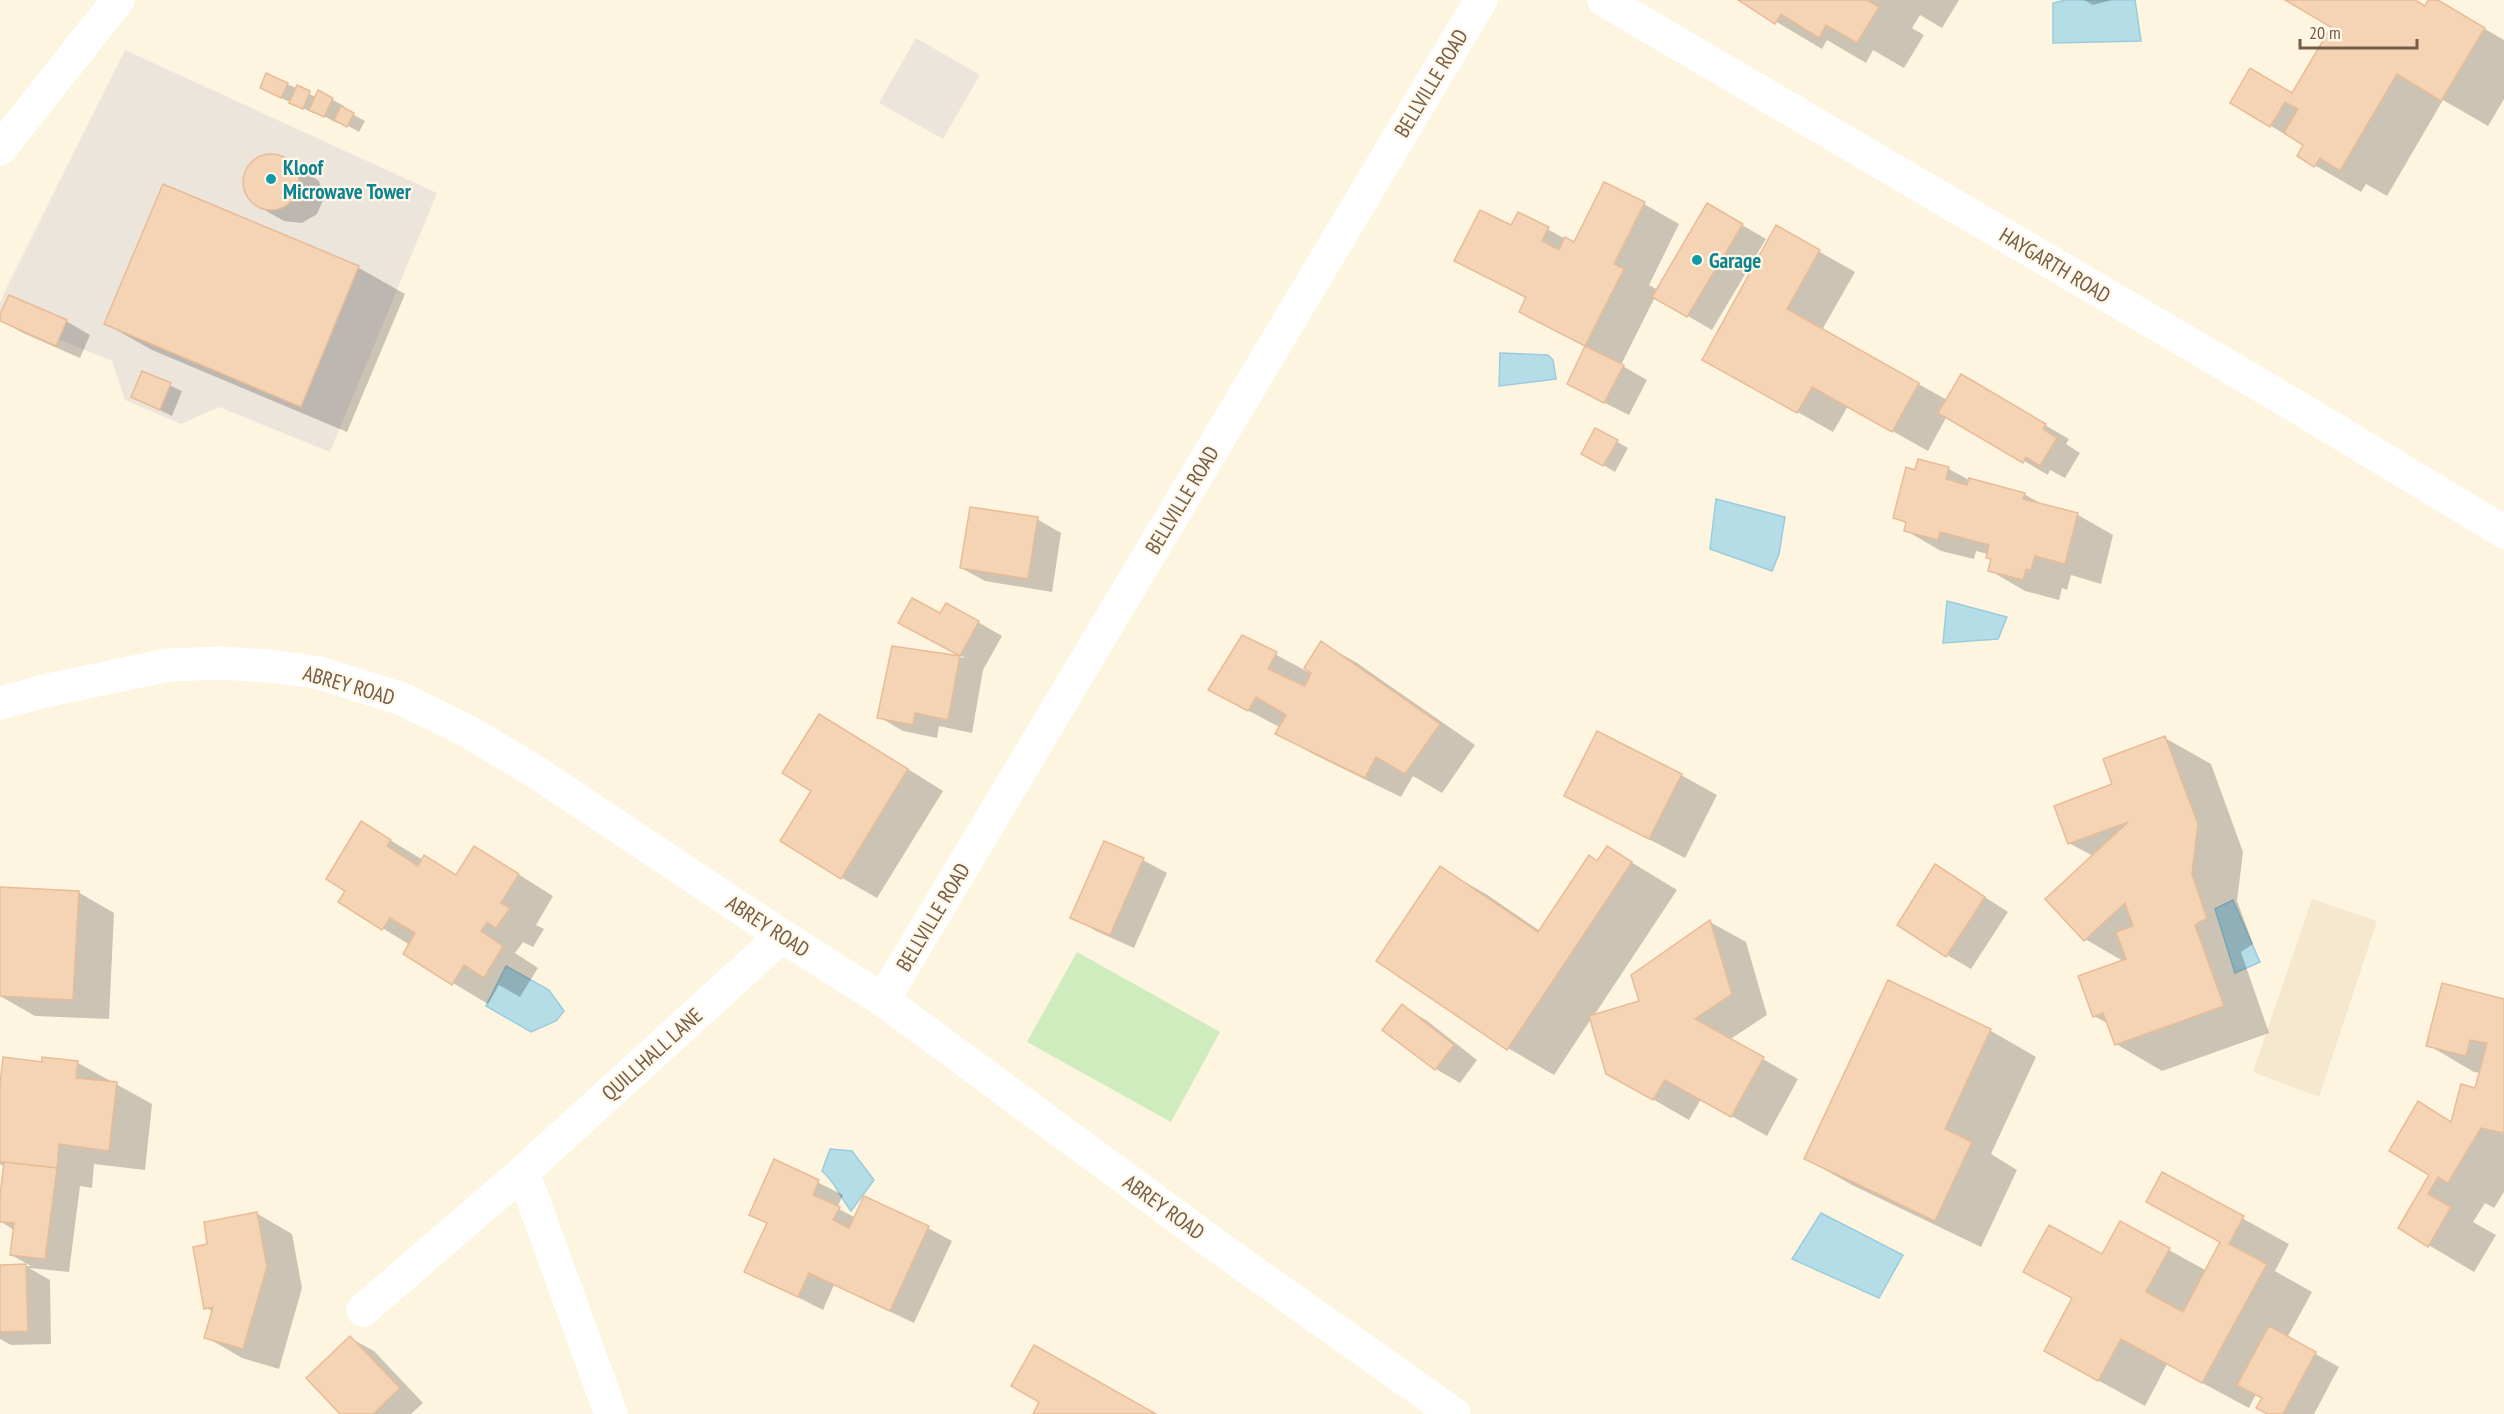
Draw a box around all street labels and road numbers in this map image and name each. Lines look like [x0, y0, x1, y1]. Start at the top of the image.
street label: BELLVILLE ROAD [1388, 24, 1474, 142]
street label: HAYGARTH ROAD [1995, 221, 2115, 309]
street label: BELLVILLE ROAD [1139, 441, 1225, 559]
street label: ABREY ROAD [300, 659, 398, 711]
street label: BELLVILLE ROAD [890, 858, 976, 976]
street label: ABREY ROAD [721, 889, 815, 963]
street label: QUILLHALL LANE [596, 1002, 708, 1106]
street label: ABREY ROAD [1118, 1168, 1210, 1246]

